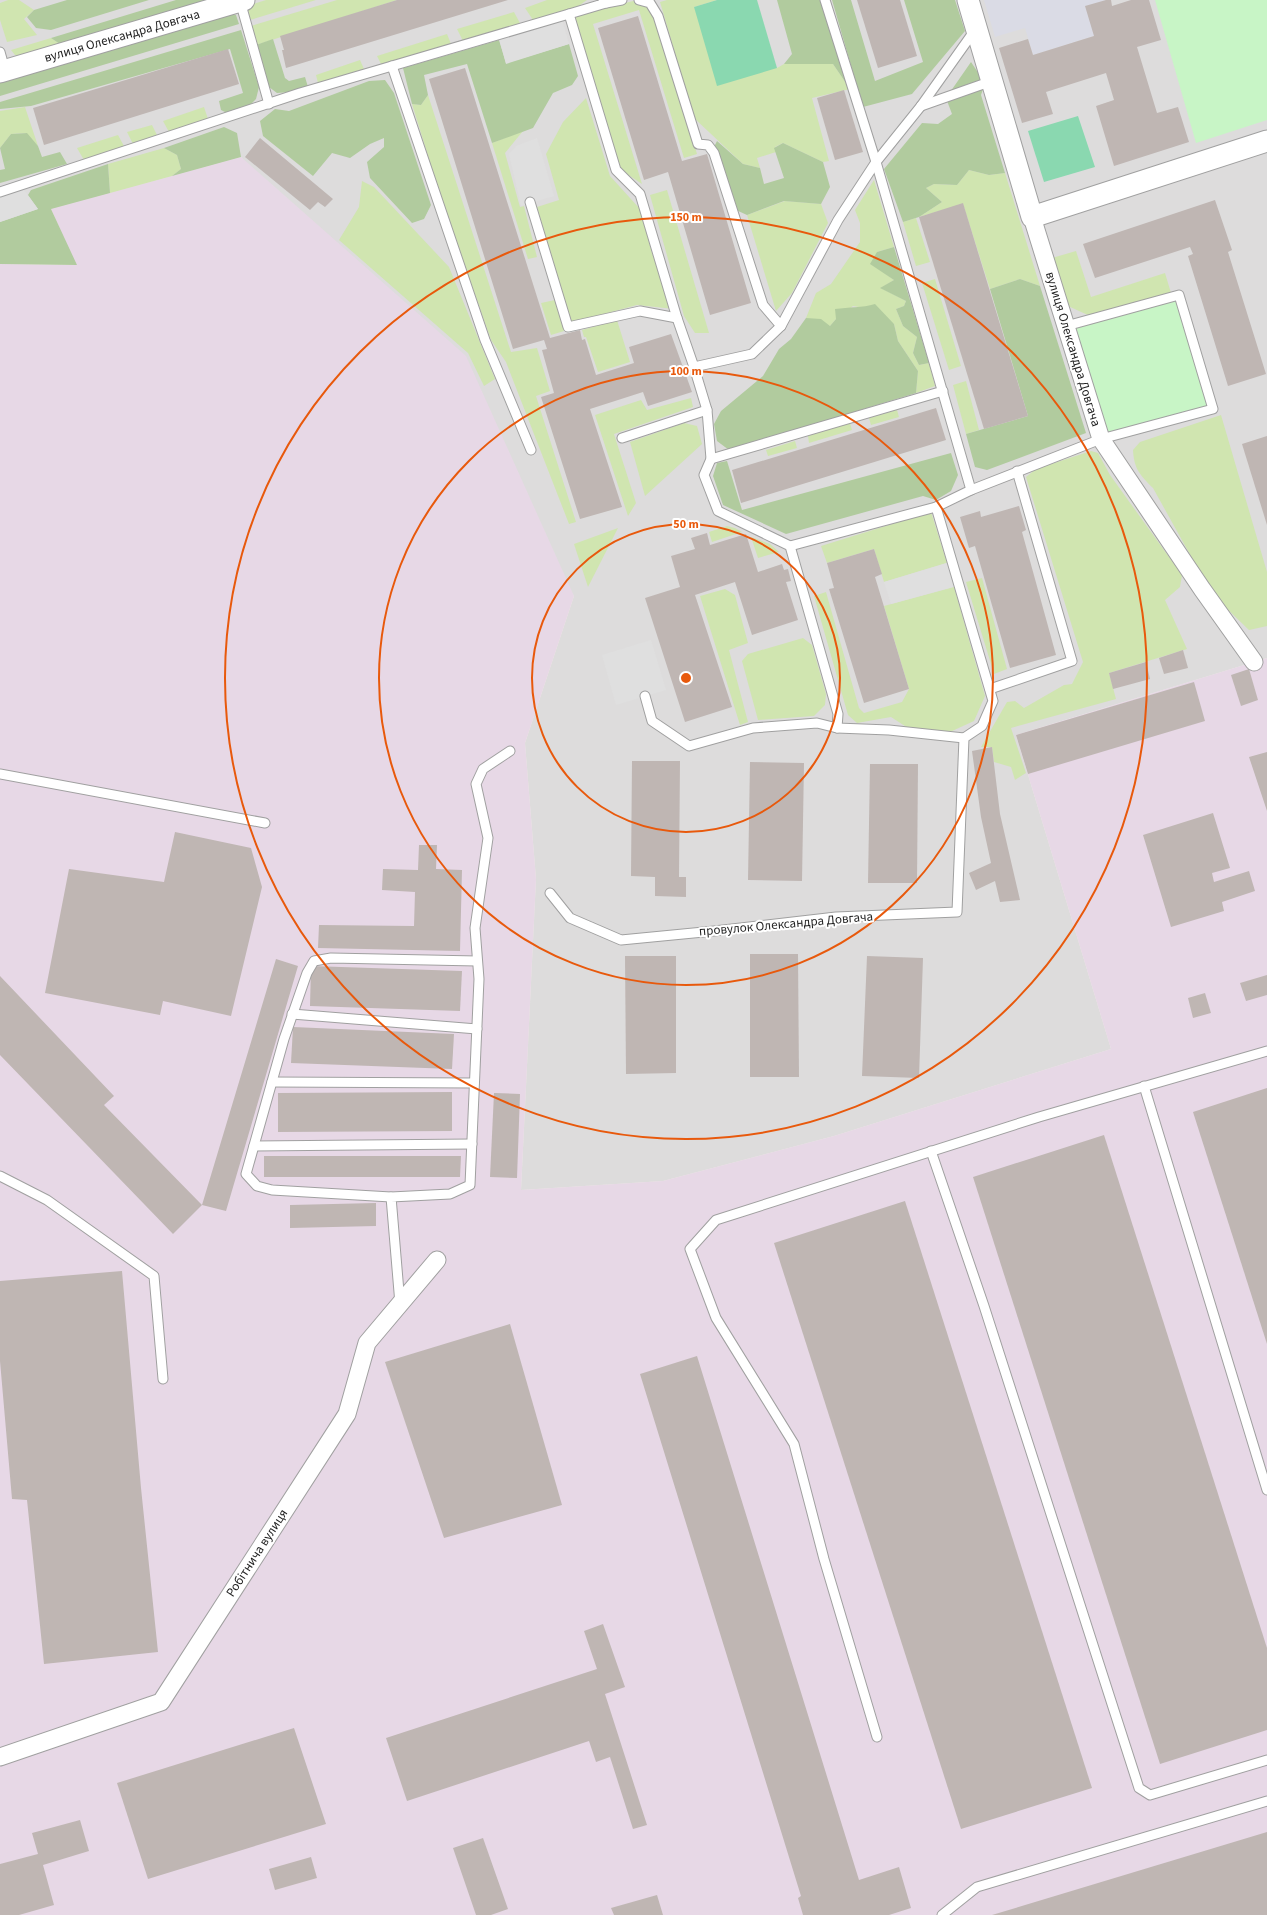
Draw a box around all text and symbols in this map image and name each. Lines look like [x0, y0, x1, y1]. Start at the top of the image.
street label: вулиця Олександра Довгача [42, 5, 202, 67]
text: 150 m [670, 209, 702, 226]
street label: вулиця Олександра Довгача [1041, 269, 1105, 429]
text: 100 m [670, 363, 702, 380]
text: 50 m [673, 516, 699, 533]
centre of rings [679, 671, 693, 685]
street label: провулок Олександра Довгача [698, 907, 874, 941]
street label: Робітнича вулиця [222, 1506, 292, 1600]

